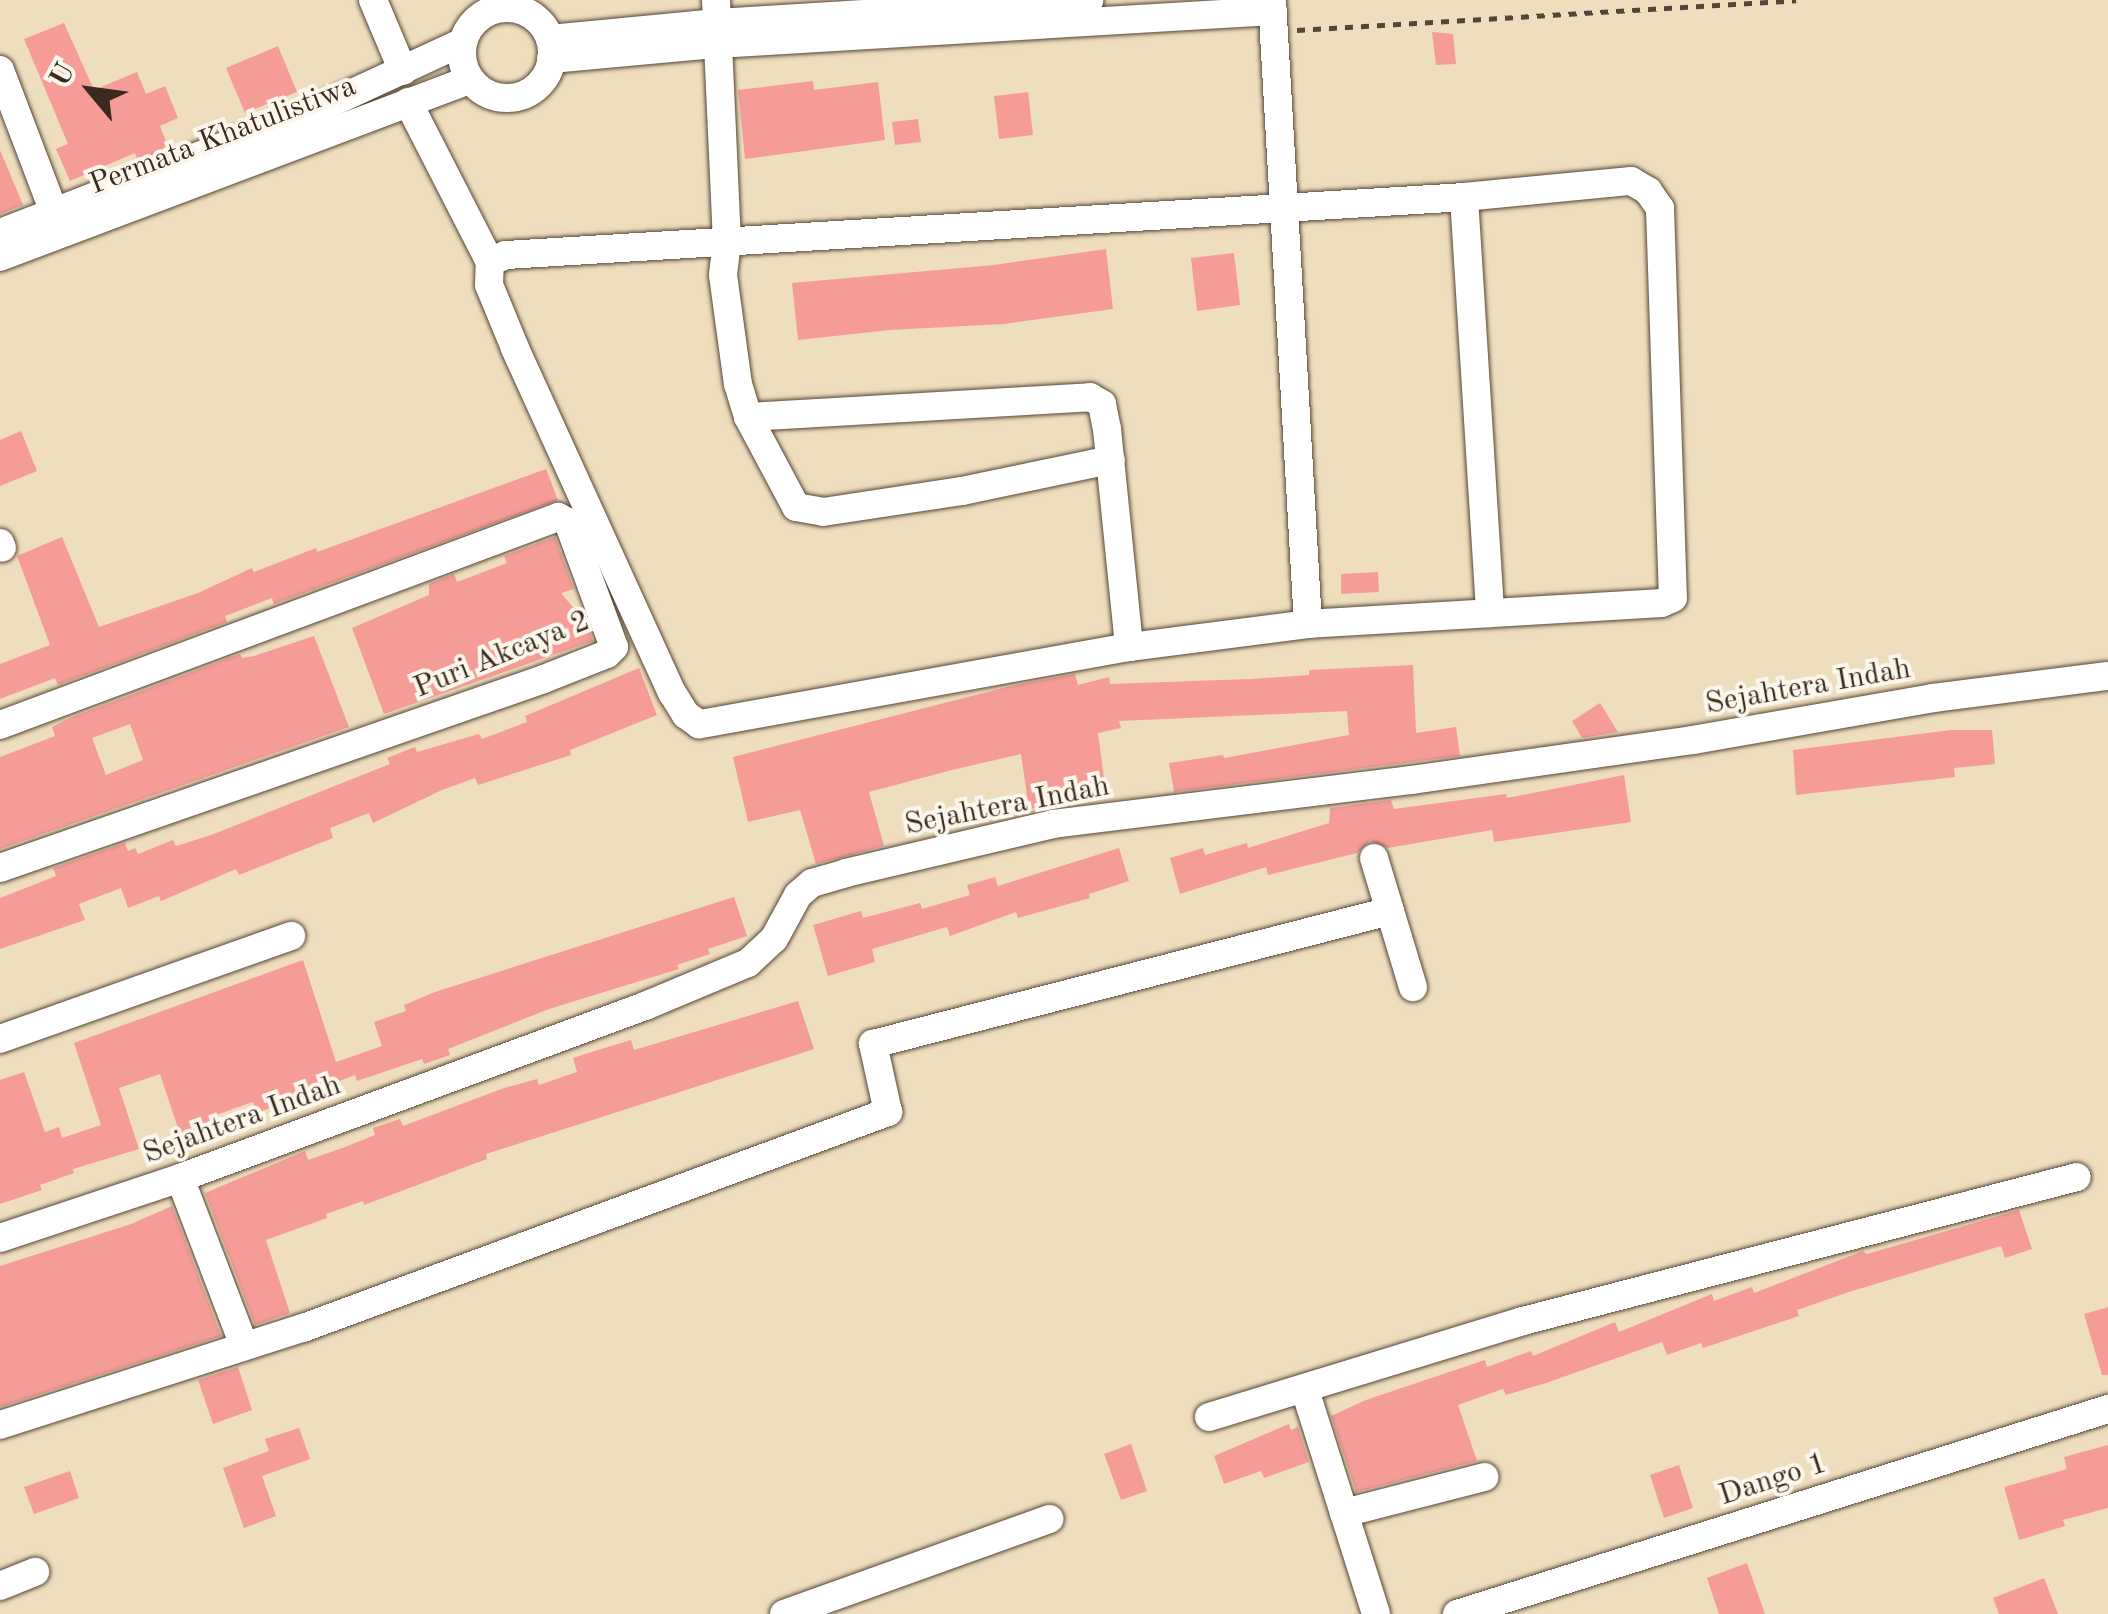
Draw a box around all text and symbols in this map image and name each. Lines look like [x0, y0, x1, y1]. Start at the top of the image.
north arrow [40, 40, 140, 140]
text: U [46, 59, 81, 92]
street label: Permata Khatulistiwa [85, 69, 361, 203]
street label: Puri Akcaya 2 [409, 603, 595, 707]
street label: Sejahtera Indah [1703, 651, 1913, 723]
street label: Sejahtera Indah [902, 769, 1112, 843]
street label: Sejahtera Indah [138, 1068, 346, 1172]
street label: Dango 1 [1715, 1446, 1831, 1514]

